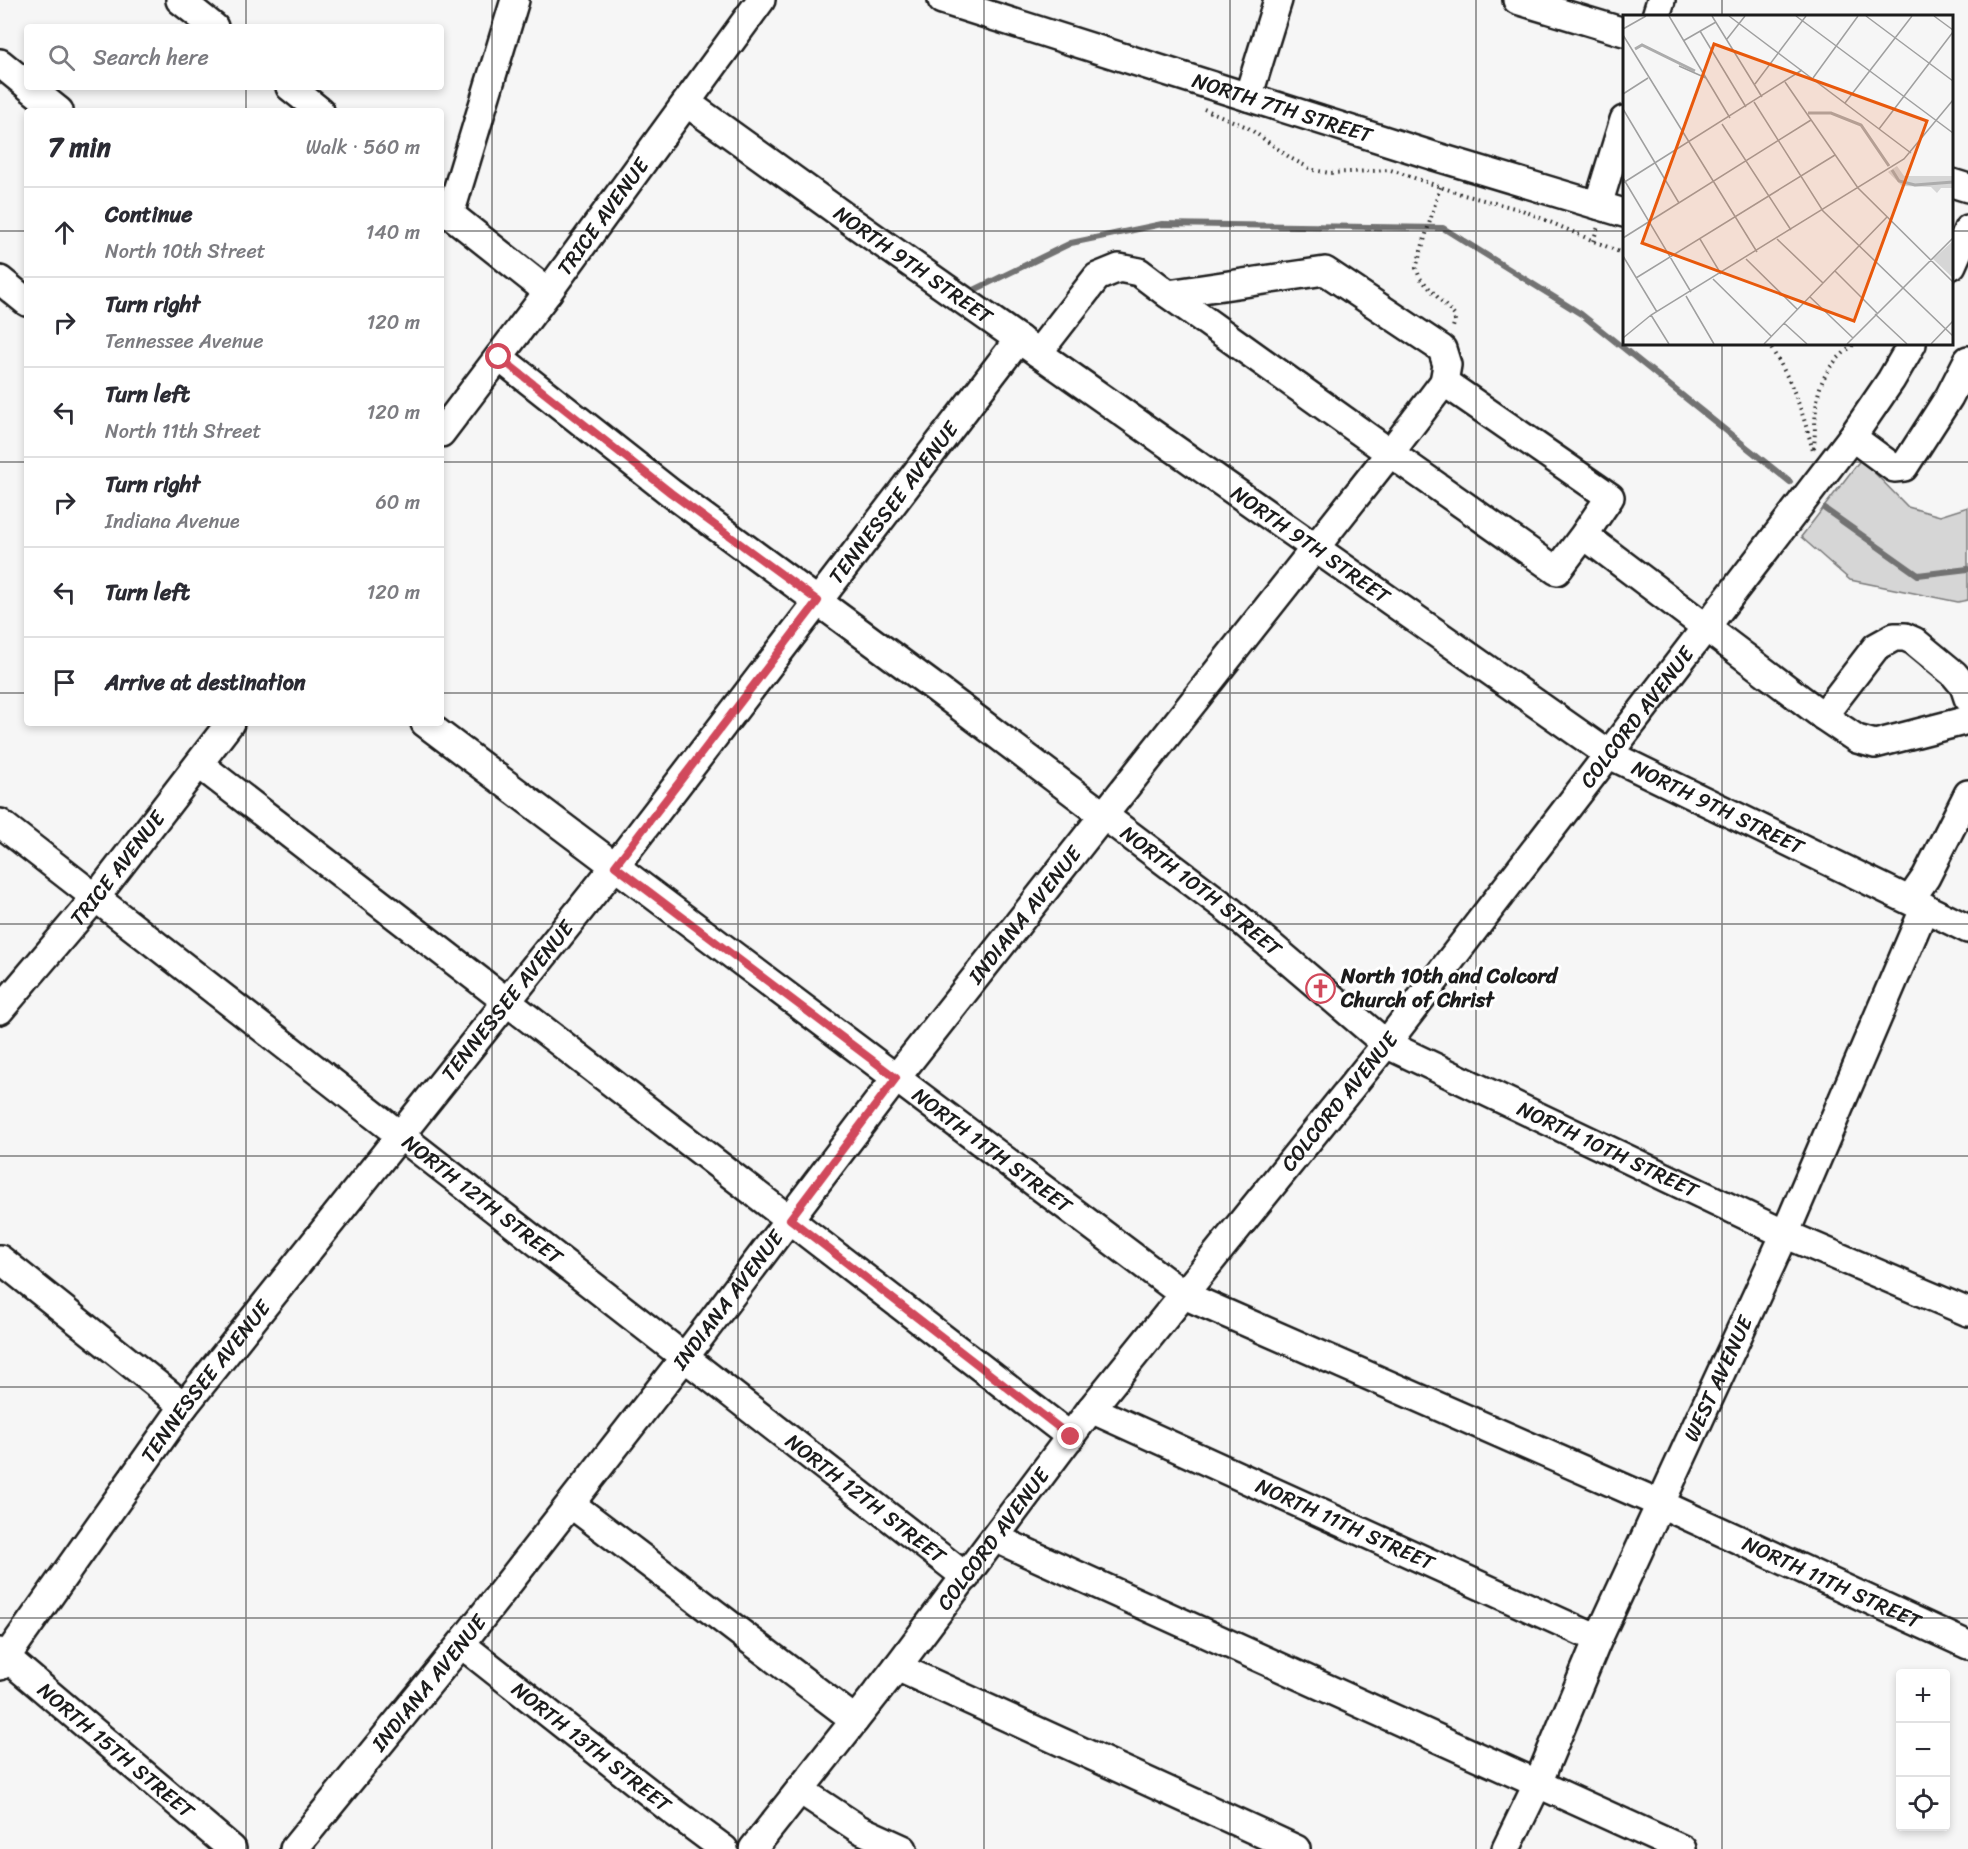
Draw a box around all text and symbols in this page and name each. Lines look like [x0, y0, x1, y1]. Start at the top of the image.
inset map [1623, 15, 1953, 345]
search box [24, 24, 444, 90]
text: Search here [93, 38, 209, 77]
icon: search [45, 41, 78, 74]
street label: NORTH 7TH STREET [1187, 62, 1378, 155]
text: 7 min [48, 124, 111, 170]
text: Walk · 560 m [306, 130, 420, 165]
street label: TRICE AVENUE [547, 148, 660, 284]
text: Continue [105, 195, 193, 234]
street label: NORTH 9TH STREET [825, 195, 1002, 335]
text: 140 m [366, 215, 420, 250]
icon: ahead [48, 216, 81, 249]
text: North 10th Street [105, 234, 265, 269]
text: Turn right [105, 285, 200, 324]
text: 120 m [367, 305, 420, 340]
icon: right [48, 306, 81, 339]
text: Tennessee Avenue [105, 324, 264, 359]
route start [485, 343, 511, 369]
text: Turn left [105, 375, 190, 414]
text: 120 m [367, 395, 420, 430]
icon: left [48, 396, 81, 429]
street label: TENNESSEE AVENUE [818, 412, 969, 593]
text: North 11th Street [105, 414, 261, 449]
text: Turn right [105, 465, 200, 504]
street label: NORTH 9TH STREET [1223, 475, 1399, 615]
text: 60 m [375, 485, 420, 520]
icon: right [48, 486, 81, 519]
text: Indiana Avenue [105, 504, 240, 539]
text: Turn left [105, 573, 190, 612]
text: 120 m [367, 575, 420, 610]
icon: left [48, 576, 81, 609]
street label: COLCORD AVENUE [1570, 637, 1705, 797]
text: Arrive at destination [105, 663, 306, 702]
icon: arrive [48, 666, 81, 699]
street label: NORTH 9TH STREET [1625, 749, 1812, 866]
street label: TRICE AVENUE [60, 801, 176, 935]
street label: NORTH 10TH STREET [1112, 815, 1292, 967]
street label: INDIANA AVENUE [957, 836, 1093, 993]
street label: TENNESSEE AVENUE [431, 911, 585, 1090]
place label: North 10th and Colcord Church of Christ [1340, 957, 1559, 1019]
church icon: North 10th and Colcord Church of Christ [1304, 972, 1336, 1004]
street label: COLCORD AVENUE [1271, 1022, 1409, 1180]
street label: NORTH 11TH STREET [903, 1077, 1082, 1224]
street label: NORTH 10TH STREET [1511, 1090, 1706, 1210]
street label: NORTH 12TH STREET [393, 1124, 573, 1276]
street label: INDIANA AVENUE [662, 1220, 795, 1379]
street label: TENNESSEE AVENUE [130, 1290, 282, 1471]
street label: WEST AVENUE [1673, 1308, 1764, 1448]
street label: NORTH 12TH STREET [777, 1423, 956, 1575]
route end [1057, 1423, 1083, 1449]
street label: COLCORD AVENUE [927, 1458, 1061, 1619]
street label: NORTH 11TH STREET [1249, 1467, 1442, 1582]
street label: NORTH 11TH STREET [1736, 1525, 1929, 1641]
street label: INDIANA AVENUE [361, 1605, 497, 1761]
map controls [1896, 1669, 1950, 1831]
button: + [1896, 1669, 1950, 1723]
street label: NORTH 13TH STREET [503, 1671, 681, 1823]
street label: NORTH 15TH STREET [29, 1672, 204, 1829]
button: − [1896, 1723, 1950, 1777]
button: locate [1896, 1777, 1950, 1831]

